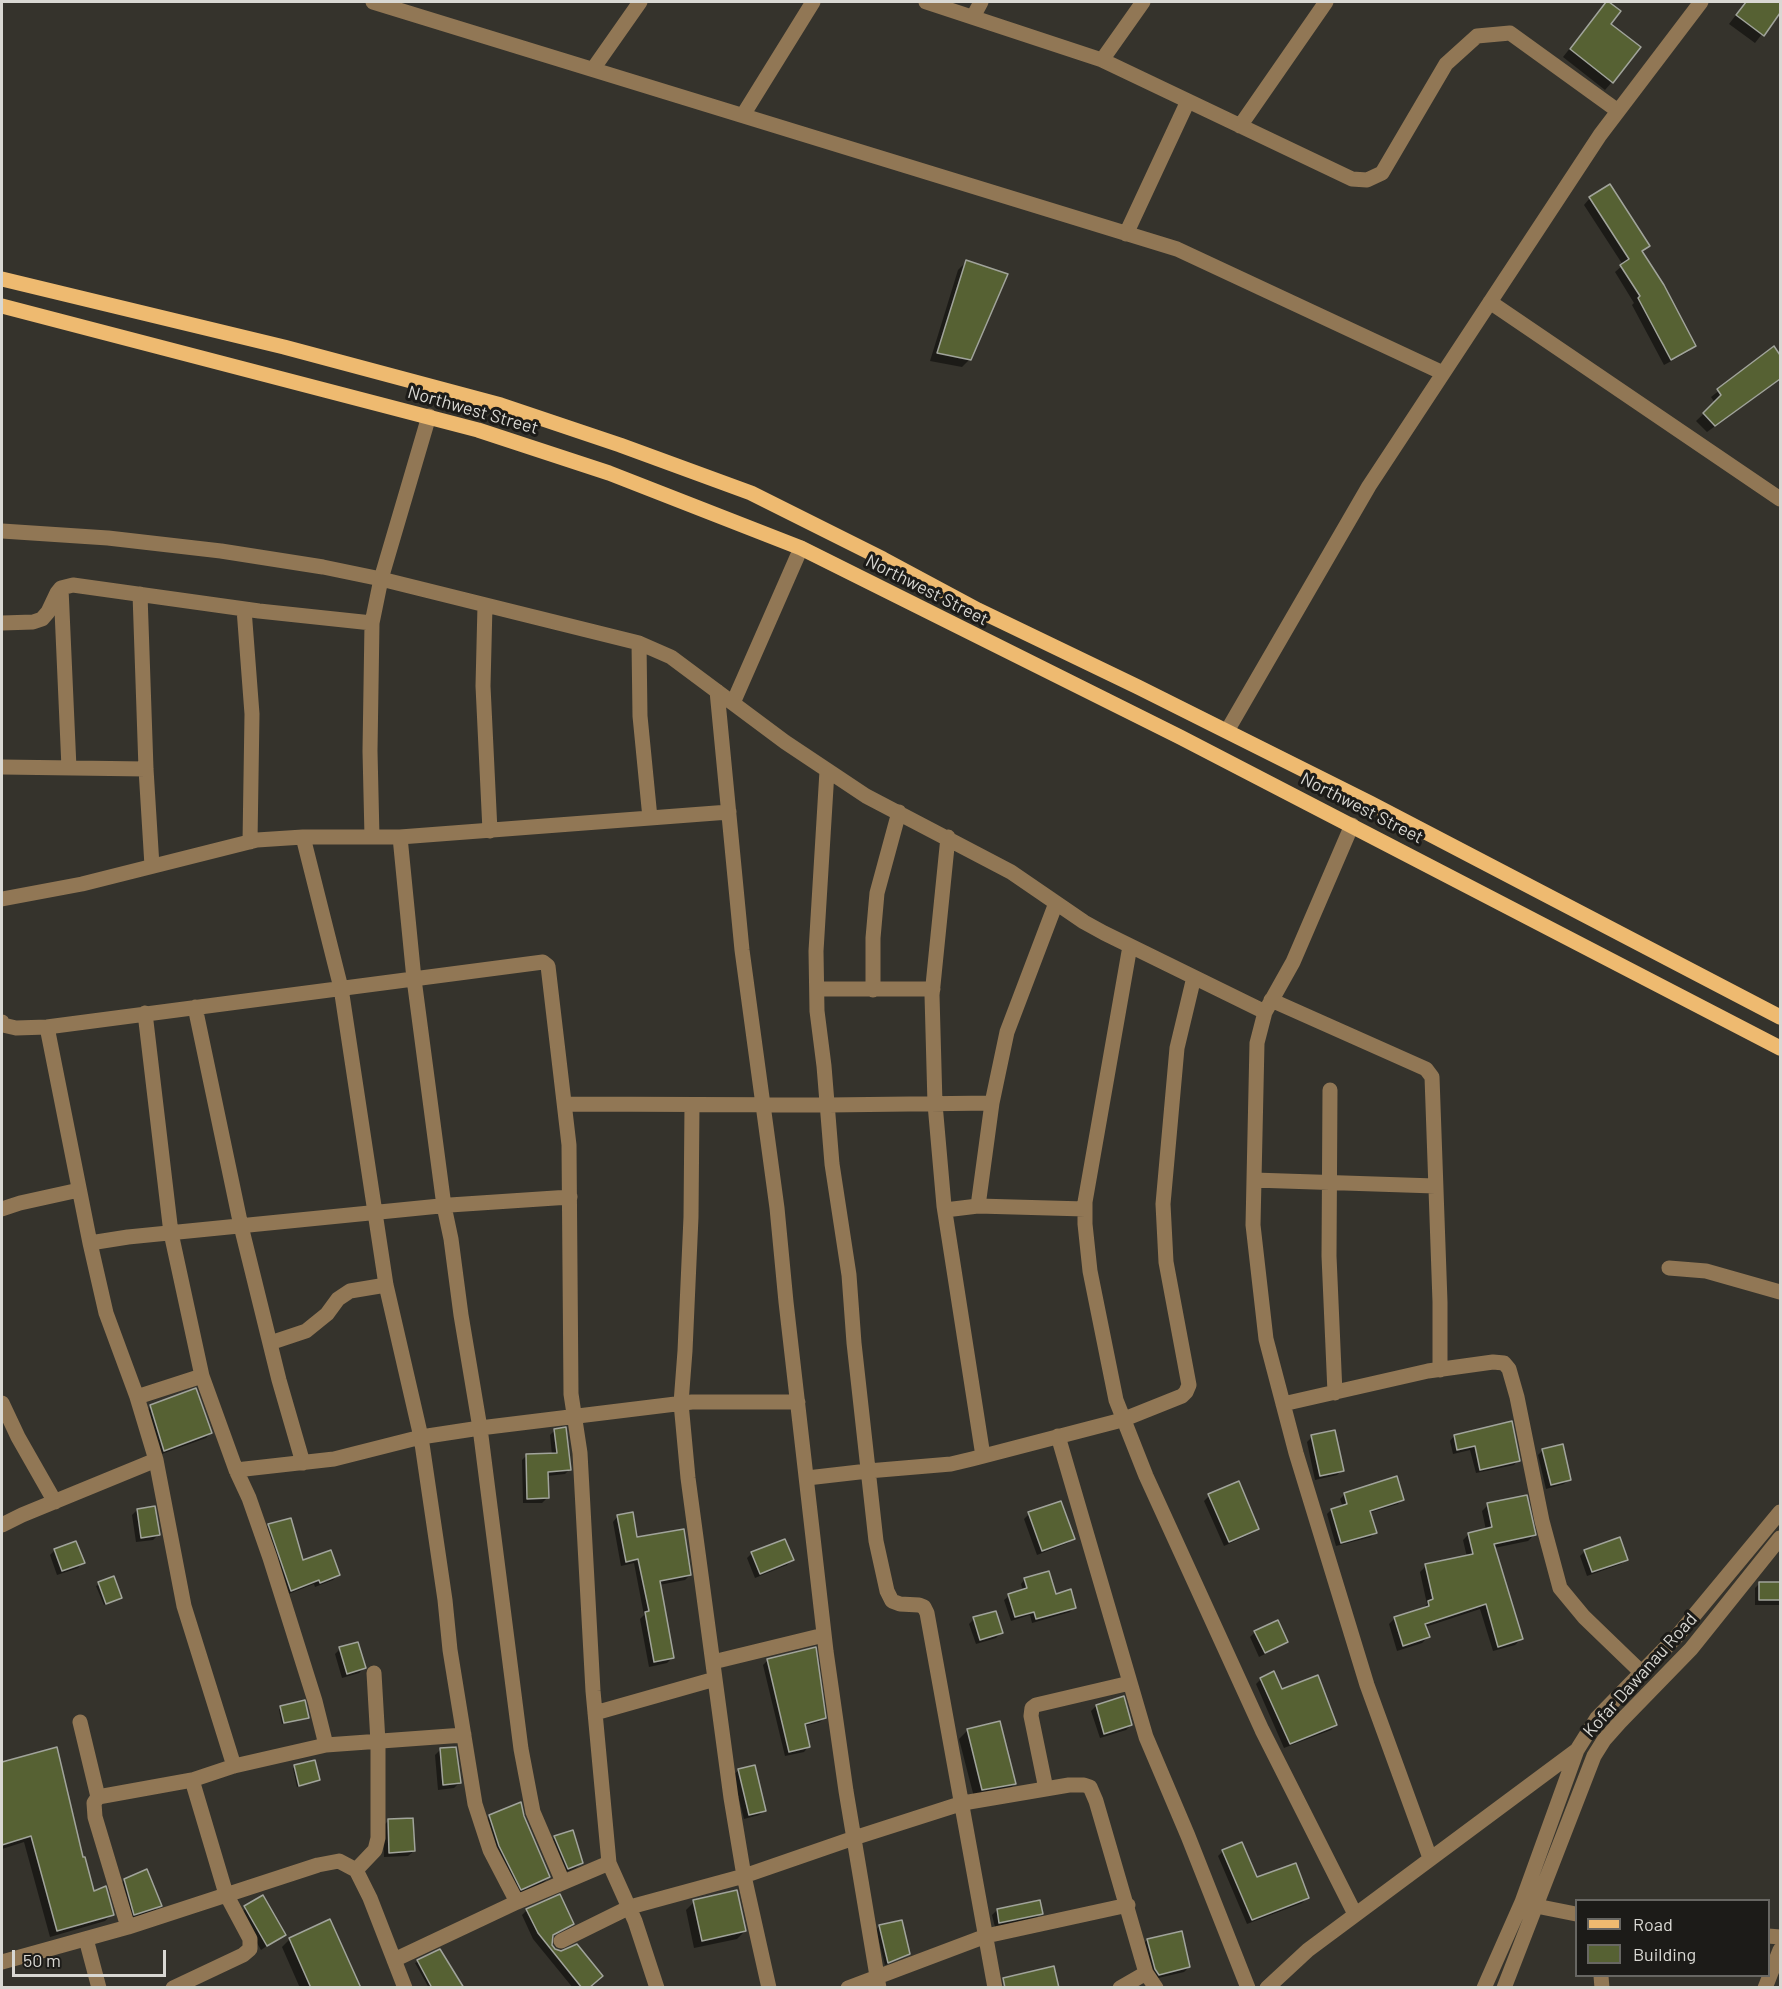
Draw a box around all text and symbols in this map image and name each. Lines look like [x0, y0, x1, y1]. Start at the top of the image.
street label: Northwest Street [405, 381, 541, 439]
street label: Northwest Street [862, 550, 992, 630]
street label: Northwest Street [1297, 768, 1427, 848]
street label: Kofar Dawanau Road [1578, 1608, 1702, 1742]
legend [1575, 1899, 1770, 1977]
text: Road [1633, 1913, 1673, 1935]
scale bar [15, 1938, 170, 1976]
text: Building [1633, 1943, 1696, 1965]
text: 50 m [23, 1949, 61, 1971]

